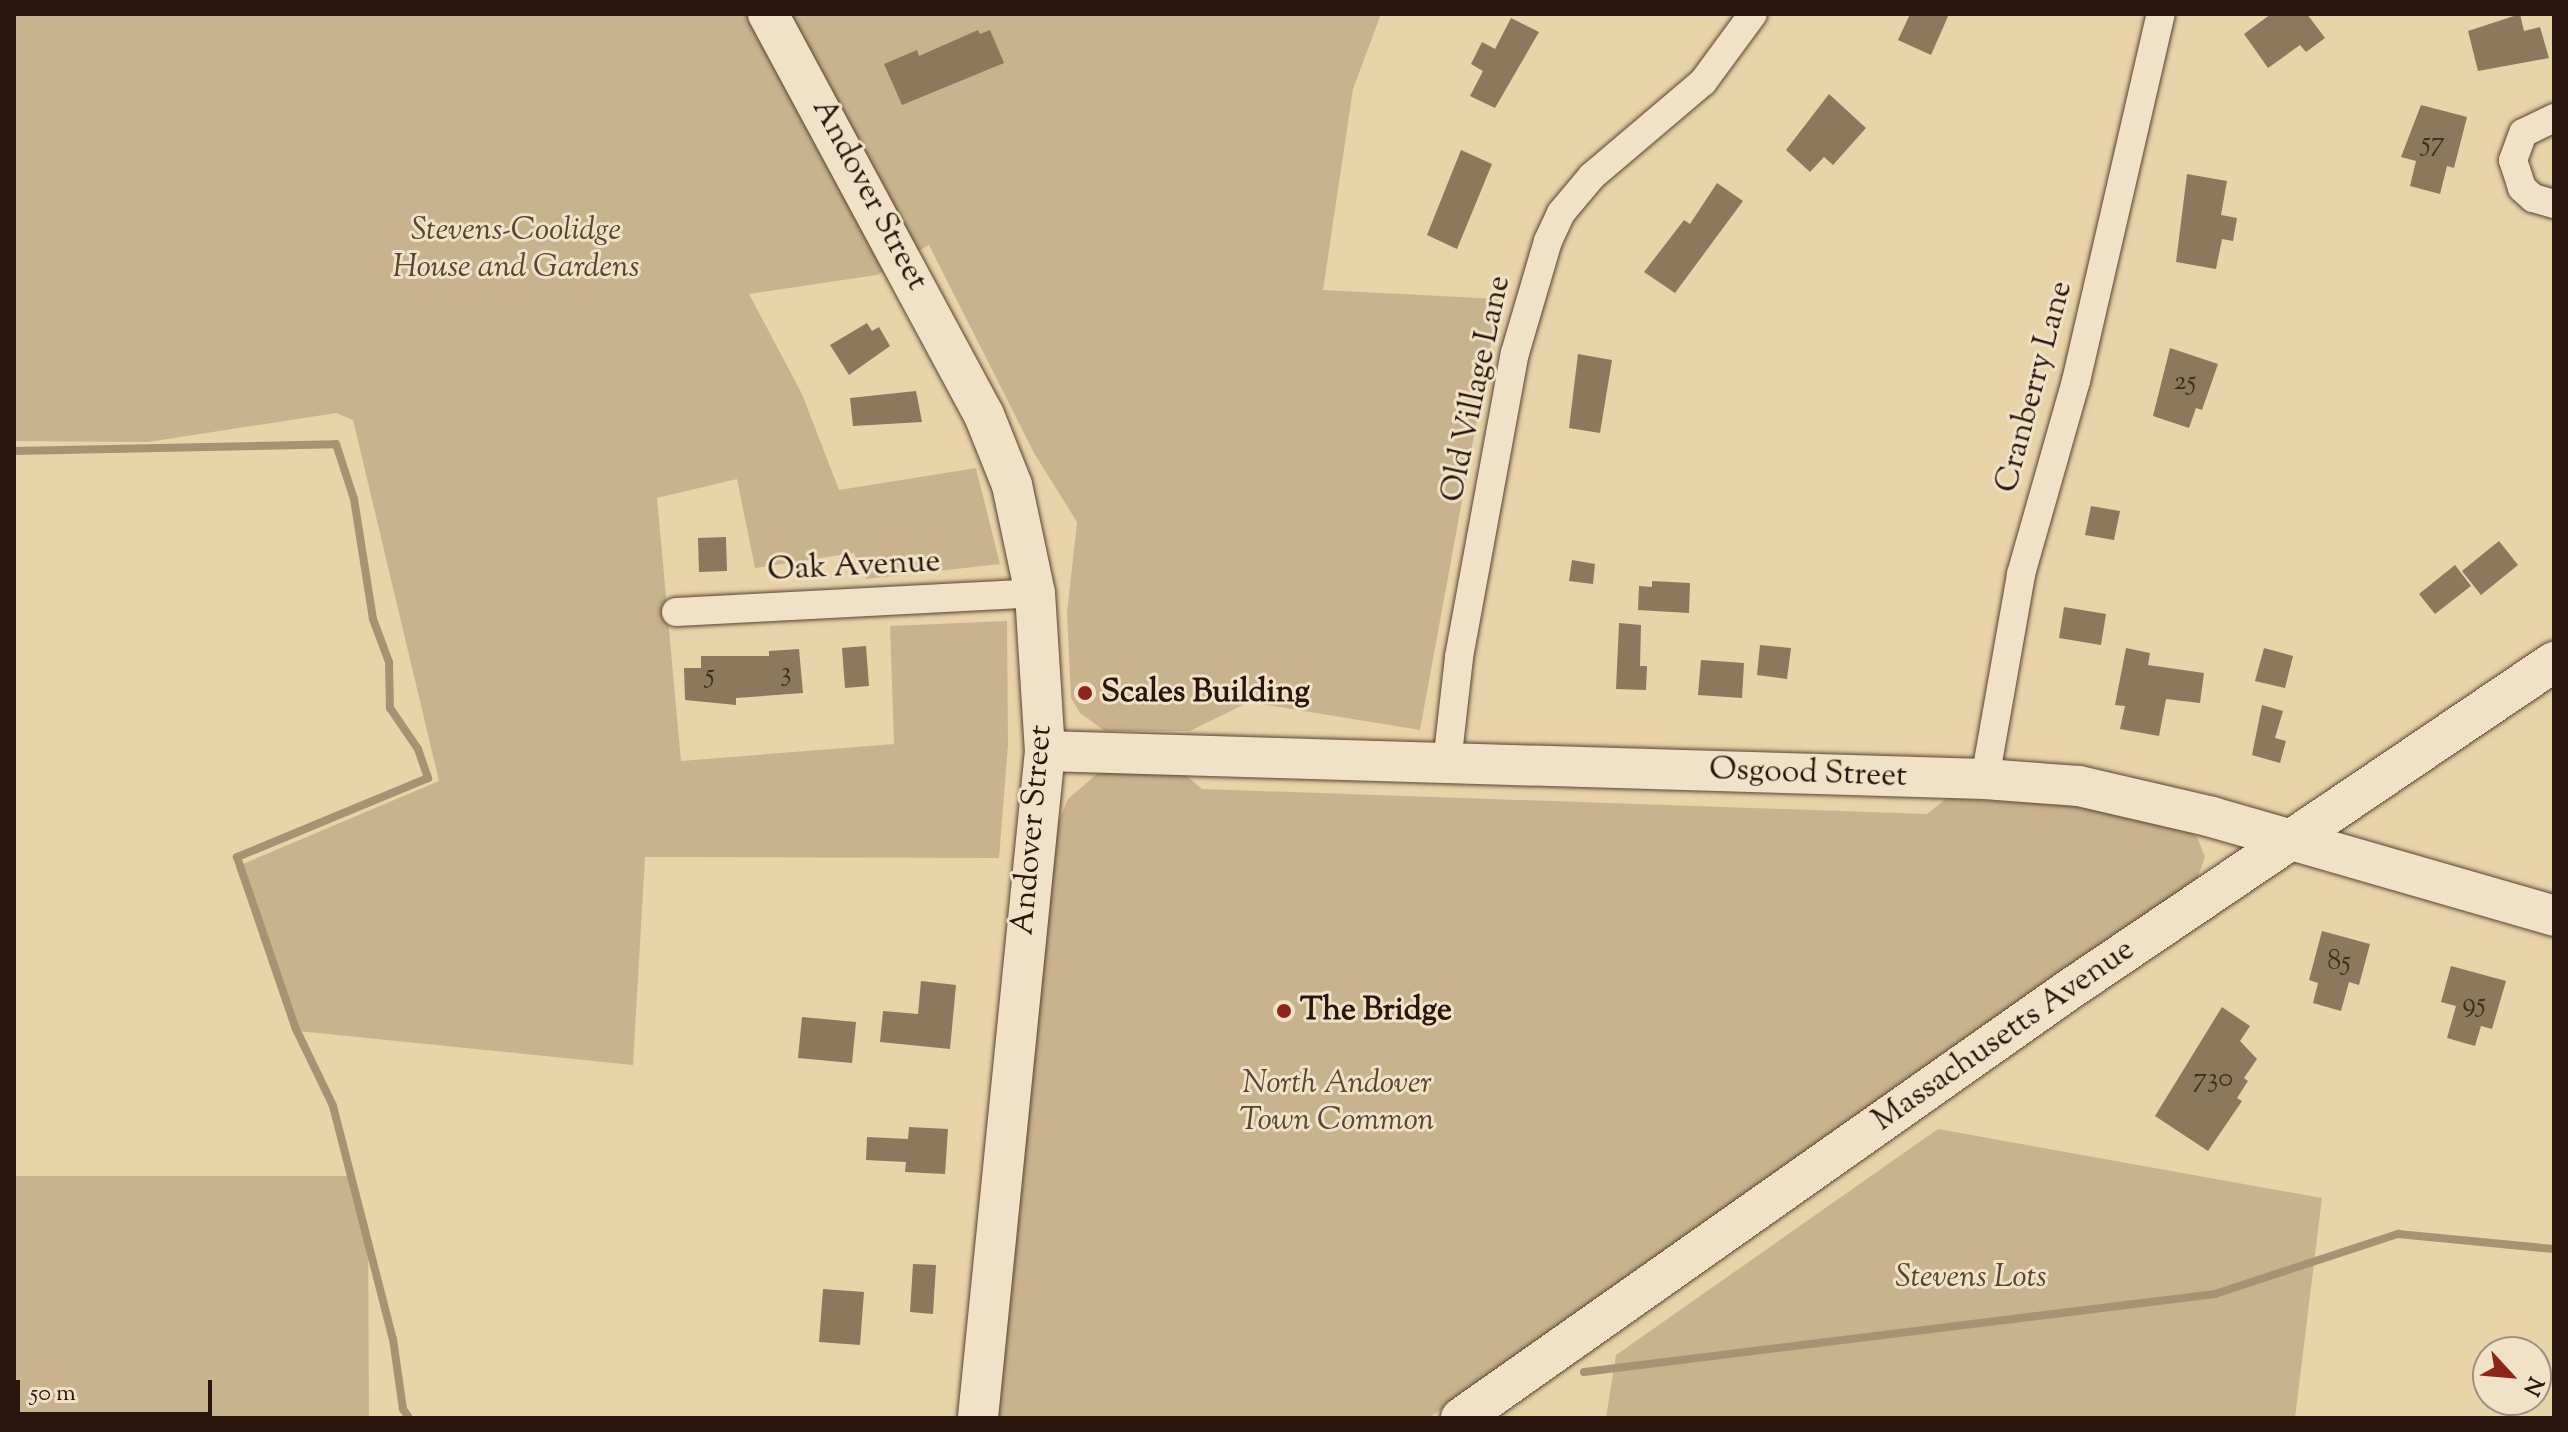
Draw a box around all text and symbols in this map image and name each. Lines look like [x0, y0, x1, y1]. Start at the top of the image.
street label: Andover Street [803, 93, 935, 297]
house number: 57 [2421, 126, 2445, 160]
park label: Stevens-Coolidge House and Gardens [392, 213, 640, 288]
street label: Old Village Lane [1434, 272, 1520, 506]
street label: Cranberry Lane [1988, 277, 2082, 497]
house number: 25 [2174, 365, 2196, 399]
street label: Oak Avenue [767, 543, 941, 591]
house number: 3 [780, 656, 792, 690]
house number: 5 [705, 658, 715, 692]
place label: Scales Building [1101, 674, 1310, 712]
marker: Scales Building [1076, 684, 1094, 702]
street label: Andover Street [1005, 723, 1061, 937]
street label: Osgood Street [1708, 751, 1908, 797]
street label: Massachusetts Avenue [1866, 931, 2142, 1141]
house number: 85 [2327, 945, 2351, 979]
house number: 95 [2462, 987, 2486, 1021]
place label: The Bridge [1300, 992, 1452, 1030]
marker: The Bridge [1275, 1002, 1293, 1020]
house number: 730 [2193, 1062, 2233, 1096]
park label: North Andover Town Common [1240, 1066, 1434, 1141]
park label: Stevens Lots [1895, 1259, 2047, 1297]
north arrow [2472, 1336, 2552, 1416]
scale bar [20, 1364, 216, 1414]
text: N [2514, 1371, 2550, 1401]
text: 50 m [30, 1377, 76, 1411]

